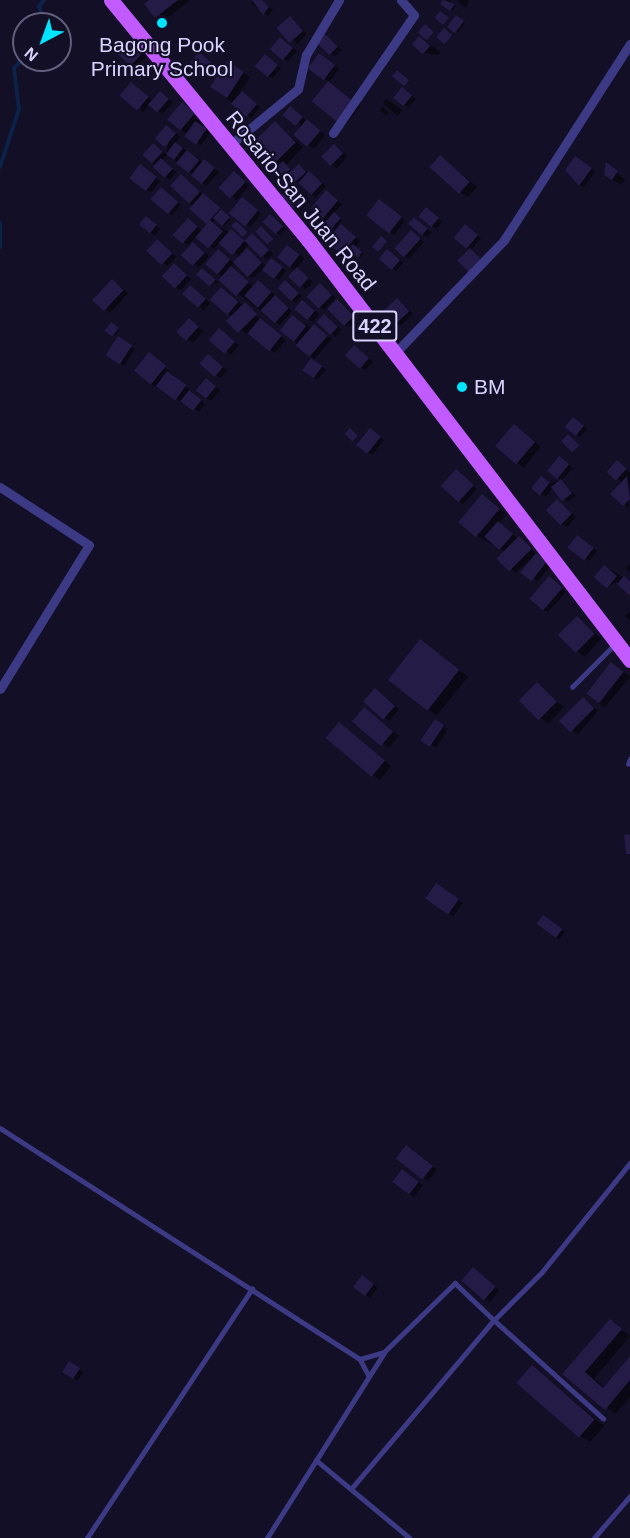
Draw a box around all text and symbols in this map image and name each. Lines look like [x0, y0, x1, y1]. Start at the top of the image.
north arrow [12, 12, 72, 72]
marker: Bagong Pook Primary School [155, 16, 169, 30]
place label: Bagong Pook Primary School [91, 32, 233, 82]
text: N [21, 44, 41, 65]
street label: Rosario-San Juan Road [221, 106, 381, 296]
road number: 422 [351, 309, 399, 343]
place label: BM [474, 374, 506, 400]
marker: BM [455, 380, 469, 394]

